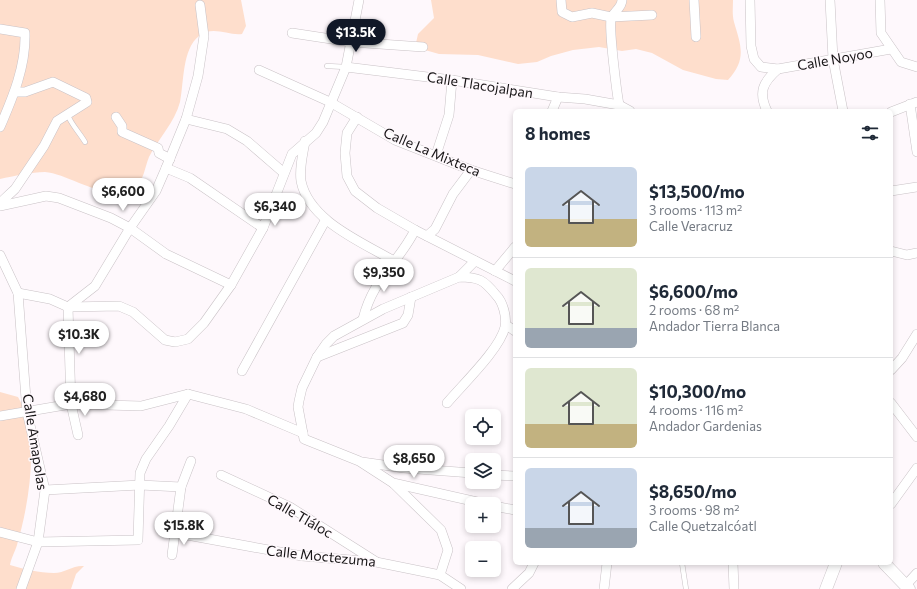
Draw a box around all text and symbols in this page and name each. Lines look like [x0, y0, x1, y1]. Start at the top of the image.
pin: $13.5K [323, 19, 389, 53]
text: $13.5K [336, 24, 376, 40]
street label: Calle Noyoo [796, 43, 874, 74]
street label: Calle Tlacojalpan [426, 68, 534, 101]
icon: filters [859, 122, 881, 144]
street label: Calle La Mixteca [381, 123, 483, 180]
text: 8 homes [525, 123, 590, 144]
pin: $6,600 [90, 178, 156, 212]
text: $13,500/mo [649, 181, 745, 202]
text: $6,600 [101, 183, 145, 199]
icon: home [557, 183, 605, 231]
pin: $6,340 [242, 193, 308, 227]
text: $6,340 [254, 198, 296, 214]
text: 3 rooms · 113 m² [649, 202, 742, 218]
text: Calle Veracruz [649, 218, 733, 234]
pin: $9,350 [351, 259, 417, 293]
text: $9,350 [363, 264, 405, 280]
text: $6,600/mo [649, 281, 738, 302]
icon: home [557, 284, 605, 332]
text: 2 rooms · 68 m² [649, 302, 739, 318]
text: Andador Tierra Blanca [649, 318, 780, 334]
pin: $10.3K [46, 321, 112, 355]
text: $10.3K [58, 326, 100, 342]
text: $10,300/mo [649, 381, 746, 402]
pin: $4,680 [52, 383, 118, 417]
icon: home [557, 384, 605, 432]
text: $4,680 [63, 388, 107, 404]
street label: Calle Amapolas [19, 393, 51, 491]
text: 4 rooms · 116 m² [649, 402, 743, 418]
map controls [465, 409, 501, 577]
button: locate [465, 409, 501, 445]
text: Andador Gardenias [649, 418, 762, 434]
pin: $8,650 [381, 445, 447, 479]
text: $8,650 [393, 450, 435, 466]
button: layers [465, 453, 501, 489]
text: $8,650/mo [649, 481, 737, 502]
icon: home [557, 484, 605, 532]
street label: Calle Tláloc [265, 490, 336, 541]
button: + [465, 497, 501, 533]
text: 3 rooms · 98 m² [649, 502, 740, 518]
pin: $15.8K [151, 512, 217, 546]
text: $15.8K [163, 517, 205, 533]
text: Calle Quetzalcóatl [649, 518, 757, 534]
street label: Calle Moctezuma [265, 541, 377, 570]
button: − [465, 541, 501, 577]

